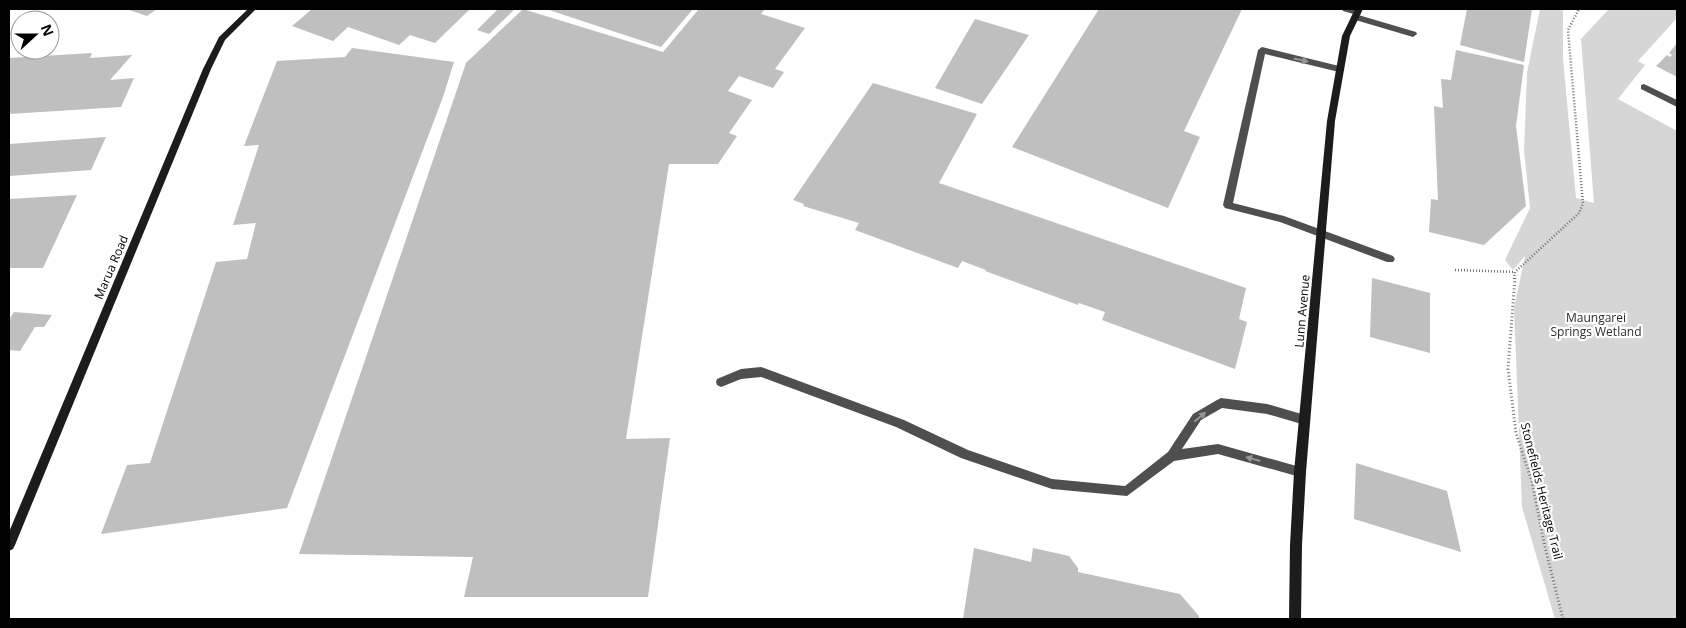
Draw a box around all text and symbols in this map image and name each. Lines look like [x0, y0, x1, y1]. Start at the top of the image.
north arrow [10, 10, 60, 60]
text: N [37, 21, 59, 39]
one-way arrow [1293, 57, 1309, 65]
street label: Marua Road [90, 232, 132, 302]
street label: Lunn Avenue [1290, 274, 1314, 348]
park label: Maungarei Springs Wetland [1550, 309, 1642, 340]
one-way arrow [1194, 412, 1207, 422]
street label: Stonefields Heritage Trail [1517, 421, 1567, 561]
one-way arrow [1245, 454, 1260, 462]

